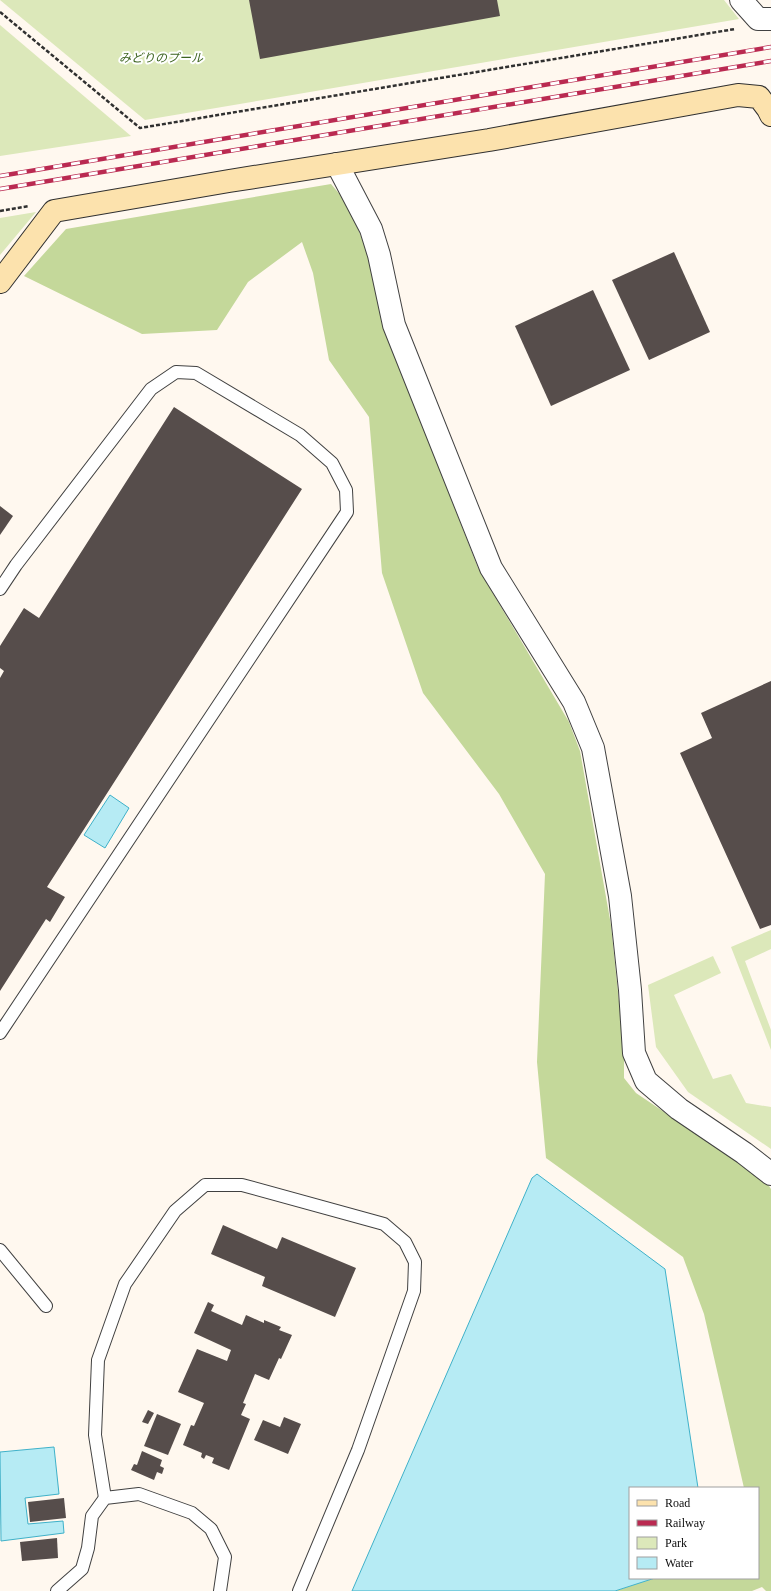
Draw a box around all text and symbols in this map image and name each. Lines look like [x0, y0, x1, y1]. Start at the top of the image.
park label: みどりのプール [119, 51, 204, 65]
legend [629, 1487, 759, 1579]
text: Road [665, 1496, 690, 1510]
text: Railway [665, 1516, 705, 1530]
text: Park [665, 1536, 687, 1550]
text: Water [665, 1556, 693, 1570]

